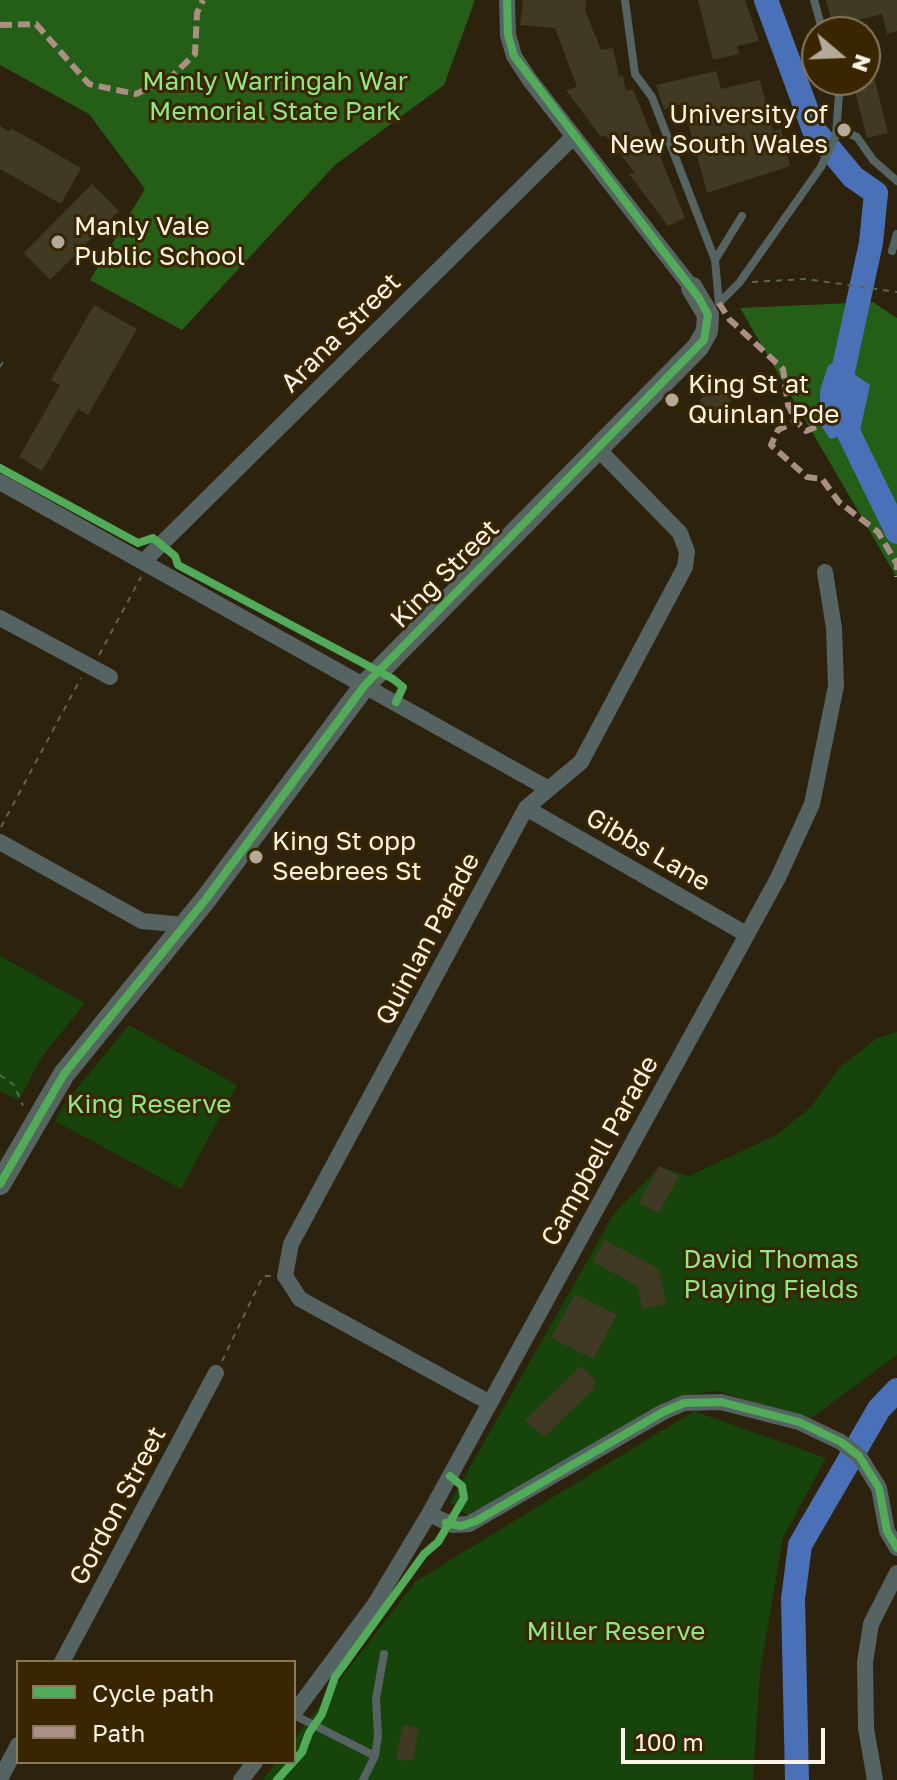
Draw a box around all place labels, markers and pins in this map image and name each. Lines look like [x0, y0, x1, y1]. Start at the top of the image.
place label: University of New South Wales [609, 99, 828, 160]
marker: University of New South Wales [835, 121, 853, 139]
place label: Manly Vale Public School [74, 211, 245, 272]
marker: Manly Vale Public School [49, 233, 67, 251]
place label: King St at Quinlan Pde [688, 369, 839, 430]
marker: King St at Quinlan Pde [663, 391, 681, 409]
place label: King St opp Seebrees St [272, 826, 422, 888]
marker: King St opp Seebrees St [247, 848, 265, 866]

